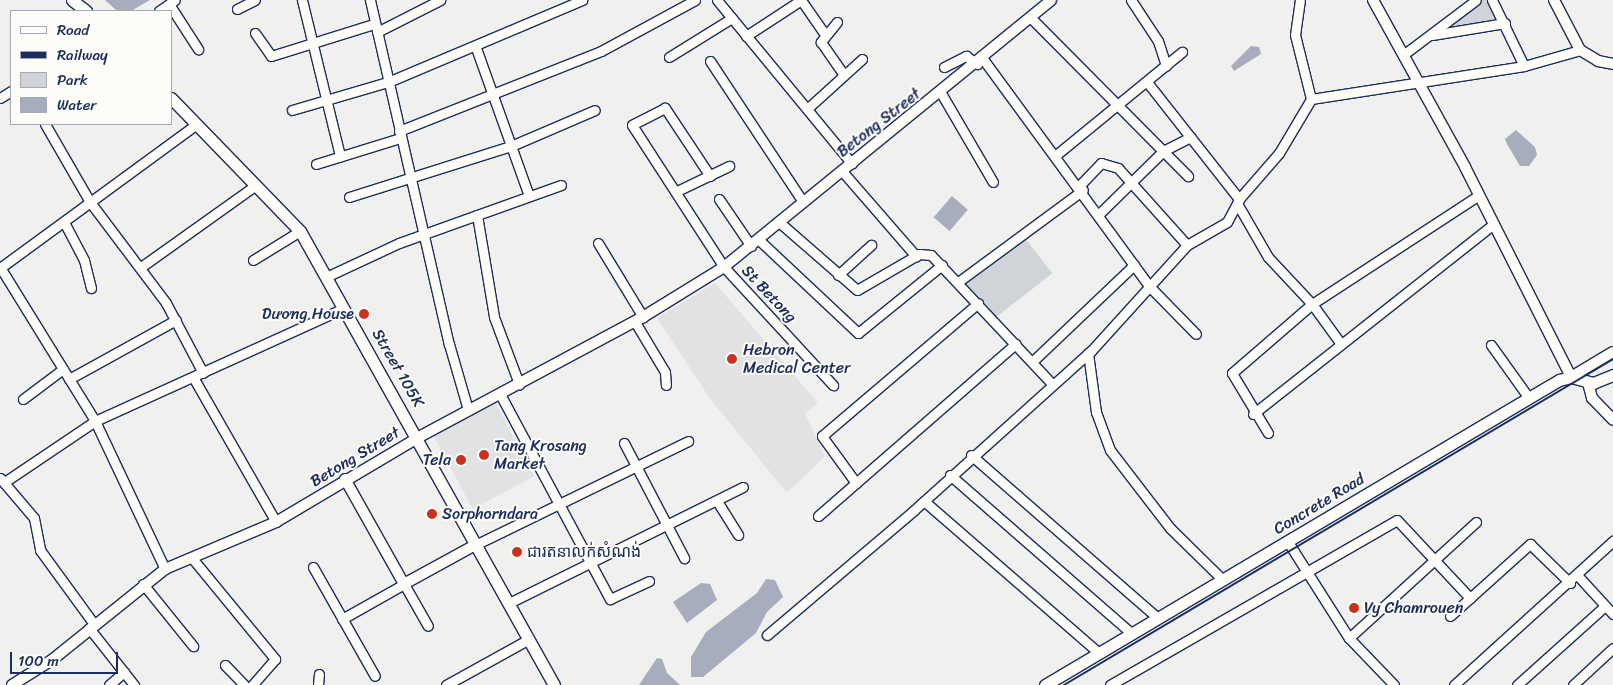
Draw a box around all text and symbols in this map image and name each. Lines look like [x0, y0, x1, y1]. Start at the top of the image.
legend [10, 10, 172, 125]
text: Road [57, 17, 89, 43]
text: Railway [57, 42, 108, 68]
text: Park [57, 67, 88, 93]
street label: Betong Street [833, 84, 925, 162]
text: Water [57, 92, 97, 118]
street label: St Betong [738, 261, 800, 327]
place label: Dương House [261, 304, 354, 324]
marker: Dương House [358, 308, 370, 320]
street label: Street 105K [368, 325, 428, 411]
place label: Hebron Medical Center [743, 340, 850, 378]
marker: Hebron Medical Center [725, 352, 739, 366]
street label: Betong Street [307, 423, 403, 491]
place label: Tang Krosang Market [494, 436, 587, 474]
marker: Tang Krosang Market [478, 449, 490, 461]
place label: Tela [423, 450, 451, 470]
marker: Tela [455, 454, 467, 466]
street label: Concrete Road [1270, 469, 1368, 539]
place label: Sorphorndara [442, 504, 538, 524]
marker: Sorphorndara [426, 508, 438, 520]
place label: ជារតនាលក់សំណង់ [527, 542, 641, 562]
marker: ជារតនាលក់សំណង់ [511, 546, 523, 558]
place label: Vy Chamrouen [1364, 598, 1463, 618]
marker: Vy Chamrouen [1348, 602, 1360, 614]
scale bar [12, 642, 120, 674]
text: 100 m [18, 648, 59, 674]

